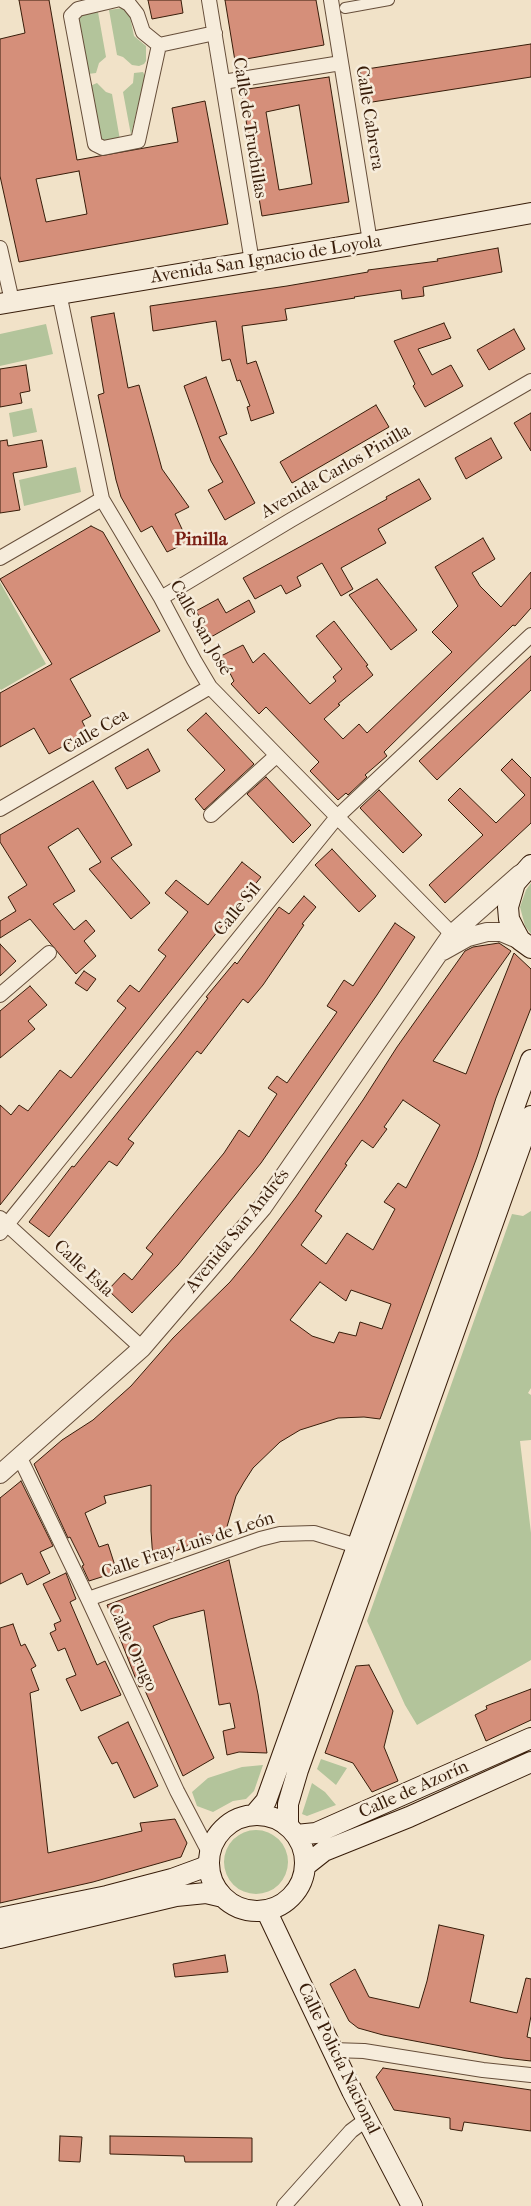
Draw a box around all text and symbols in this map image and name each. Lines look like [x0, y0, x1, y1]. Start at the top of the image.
street label: Calle de Truchillas [227, 56, 271, 200]
street label: Calle Cabrera [350, 64, 388, 172]
street label: Avenida San Ignacio de Loyola [149, 231, 383, 289]
street label: Avenida Carlos Pinilla [257, 420, 415, 524]
district label: Pinilla [174, 529, 228, 551]
street label: Calle San José [164, 577, 236, 679]
street label: Calle Cea [59, 705, 133, 759]
street label: Calle Sil [210, 879, 266, 941]
street label: Avenida San Andrés [181, 1165, 295, 1297]
street label: Calle Esla [49, 1236, 117, 1302]
street label: Calle Fray Luis de León [99, 1508, 277, 1584]
street label: Calle Orugo [102, 1601, 162, 1695]
street label: Calle de Azorín [356, 1756, 472, 1824]
street label: Calle Policía Nacional [292, 1980, 384, 2138]

